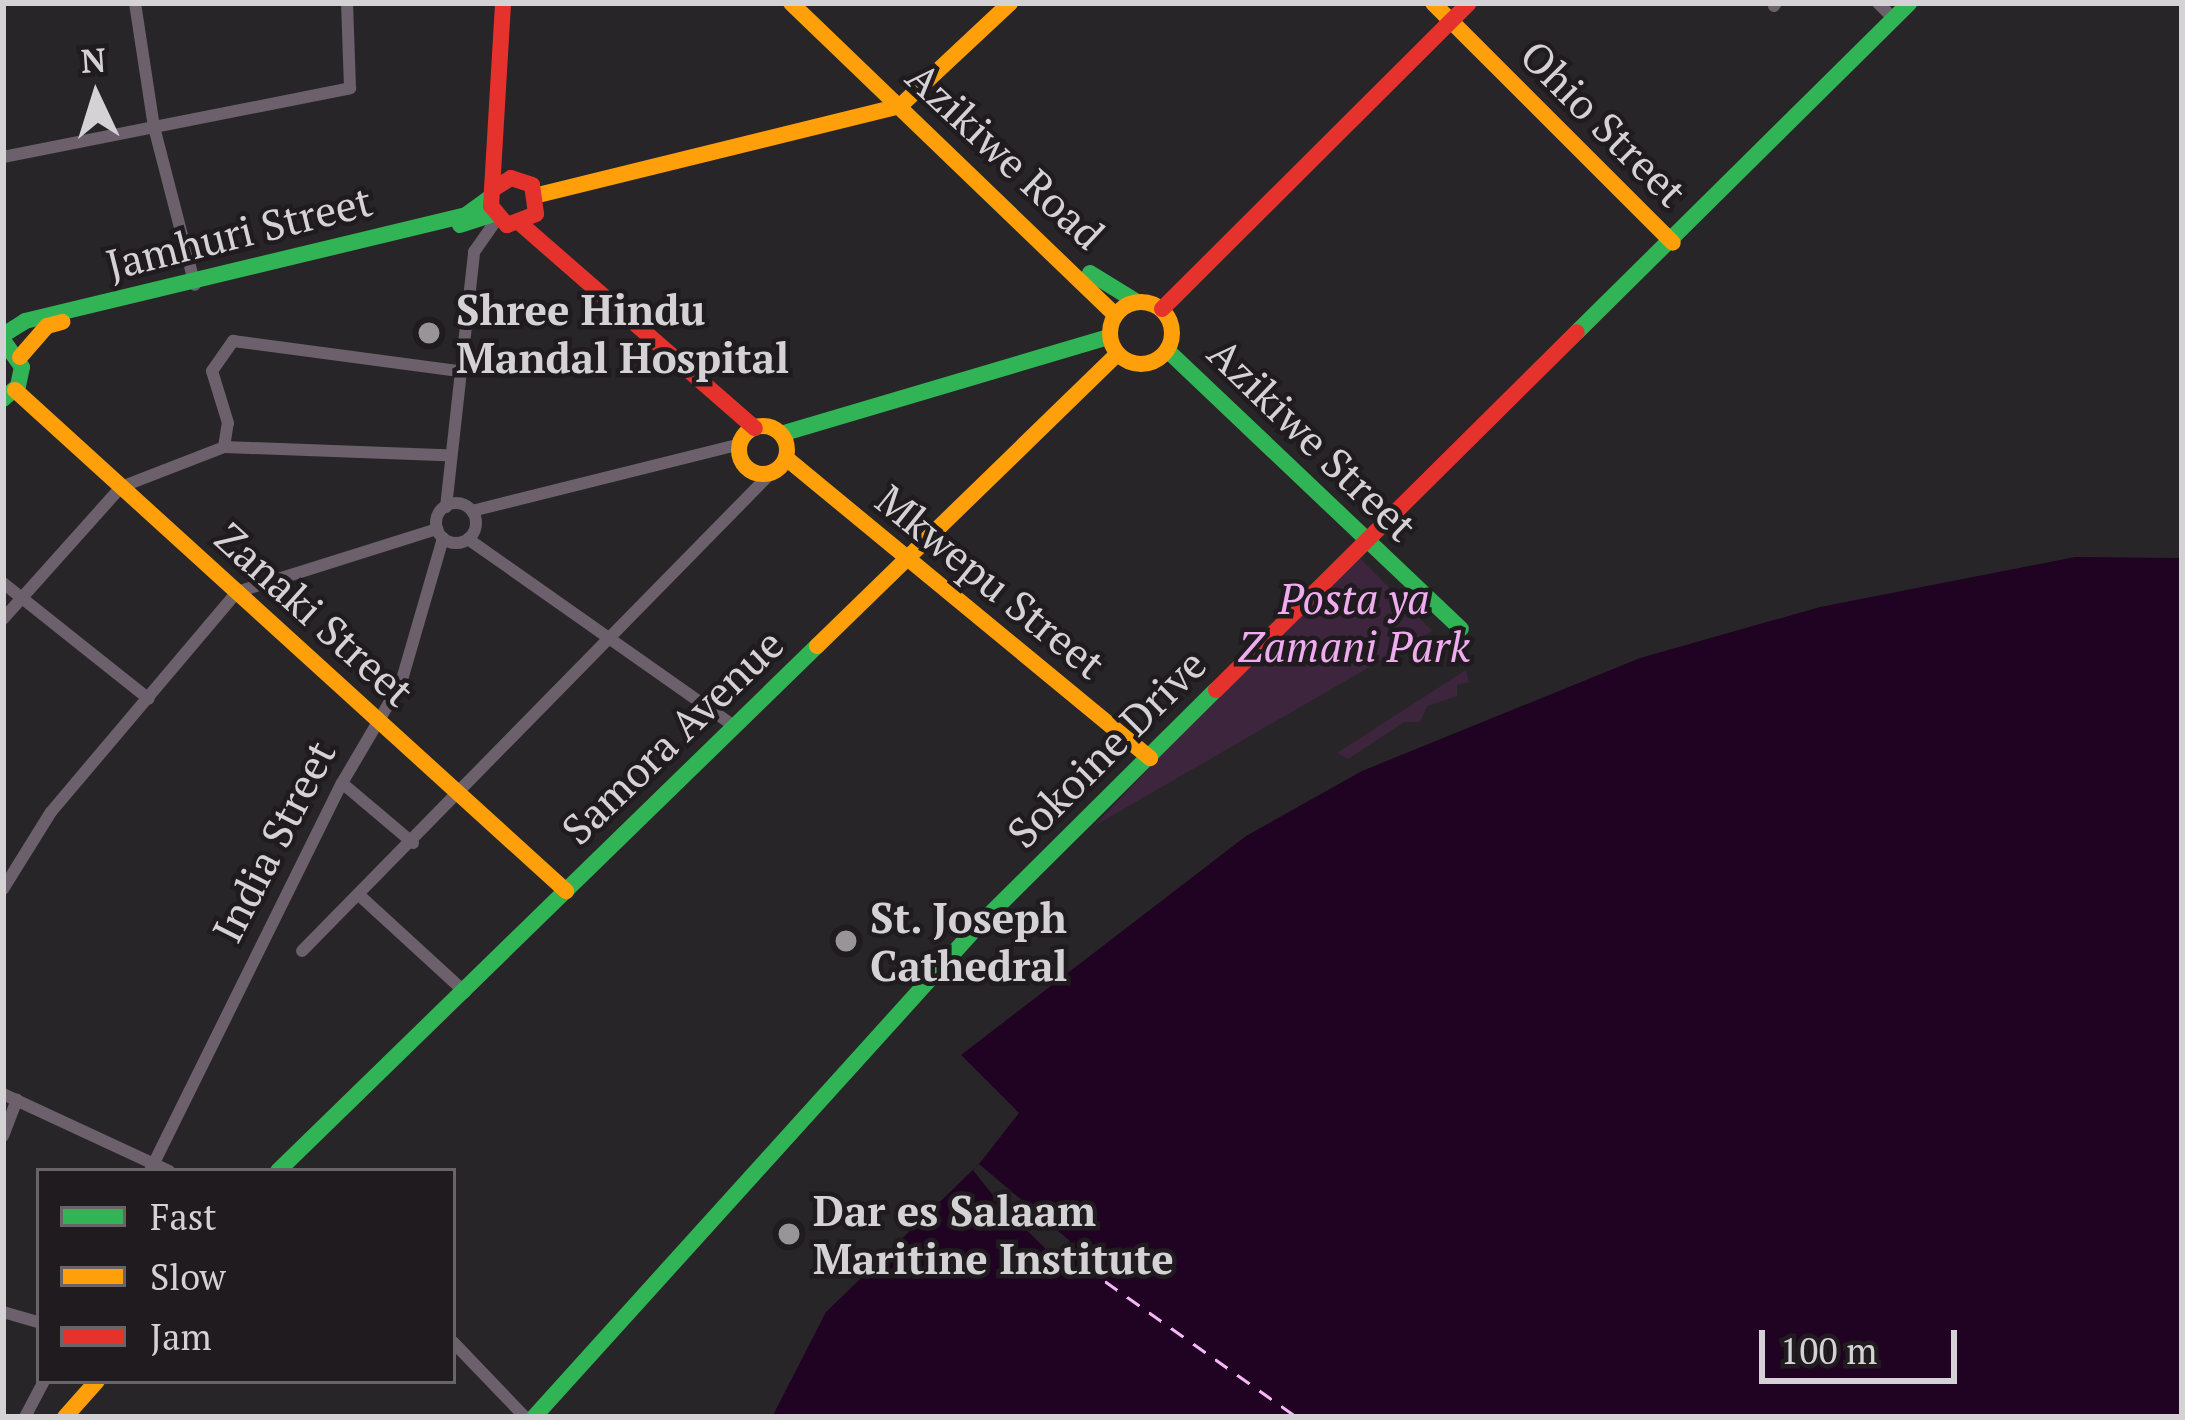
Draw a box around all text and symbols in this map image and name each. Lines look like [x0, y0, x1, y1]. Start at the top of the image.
street label: Ohio Street [1511, 30, 1697, 216]
north arrow [36, 36, 156, 156]
text: N [79, 37, 107, 82]
street label: Azikiwe Road [897, 51, 1115, 259]
street label: Jamhuri Street [101, 175, 377, 289]
place label: Shree Hindu Mandal Hospital [456, 284, 789, 382]
marker: Shree Hindu Mandal Hospital [413, 317, 445, 349]
street label: Azikiwe Street [1199, 327, 1427, 551]
street label: Mkwepu Street [867, 474, 1115, 688]
street label: Zanaki Street [205, 512, 425, 716]
park label: Posta ya Zamani Park [1238, 573, 1470, 672]
street label: Samora Avenue [551, 618, 793, 854]
street label: Sokoine Drive [997, 639, 1215, 857]
street label: India Street [201, 732, 345, 950]
place label: St. Joseph Cathedral [870, 892, 1068, 990]
marker: St. Joseph Cathedral [833, 928, 859, 954]
legend [36, 1168, 456, 1384]
place label: Dar es Salaam Maritine Institute [813, 1185, 1174, 1284]
text: Fast [150, 1193, 217, 1240]
marker: Dar es Salaam Maritine Institute [776, 1221, 802, 1247]
text: Slow [150, 1253, 226, 1300]
scale bar [1765, 1306, 1963, 1380]
text: Jam [150, 1313, 212, 1360]
text: 100 m [1780, 1327, 1877, 1374]

